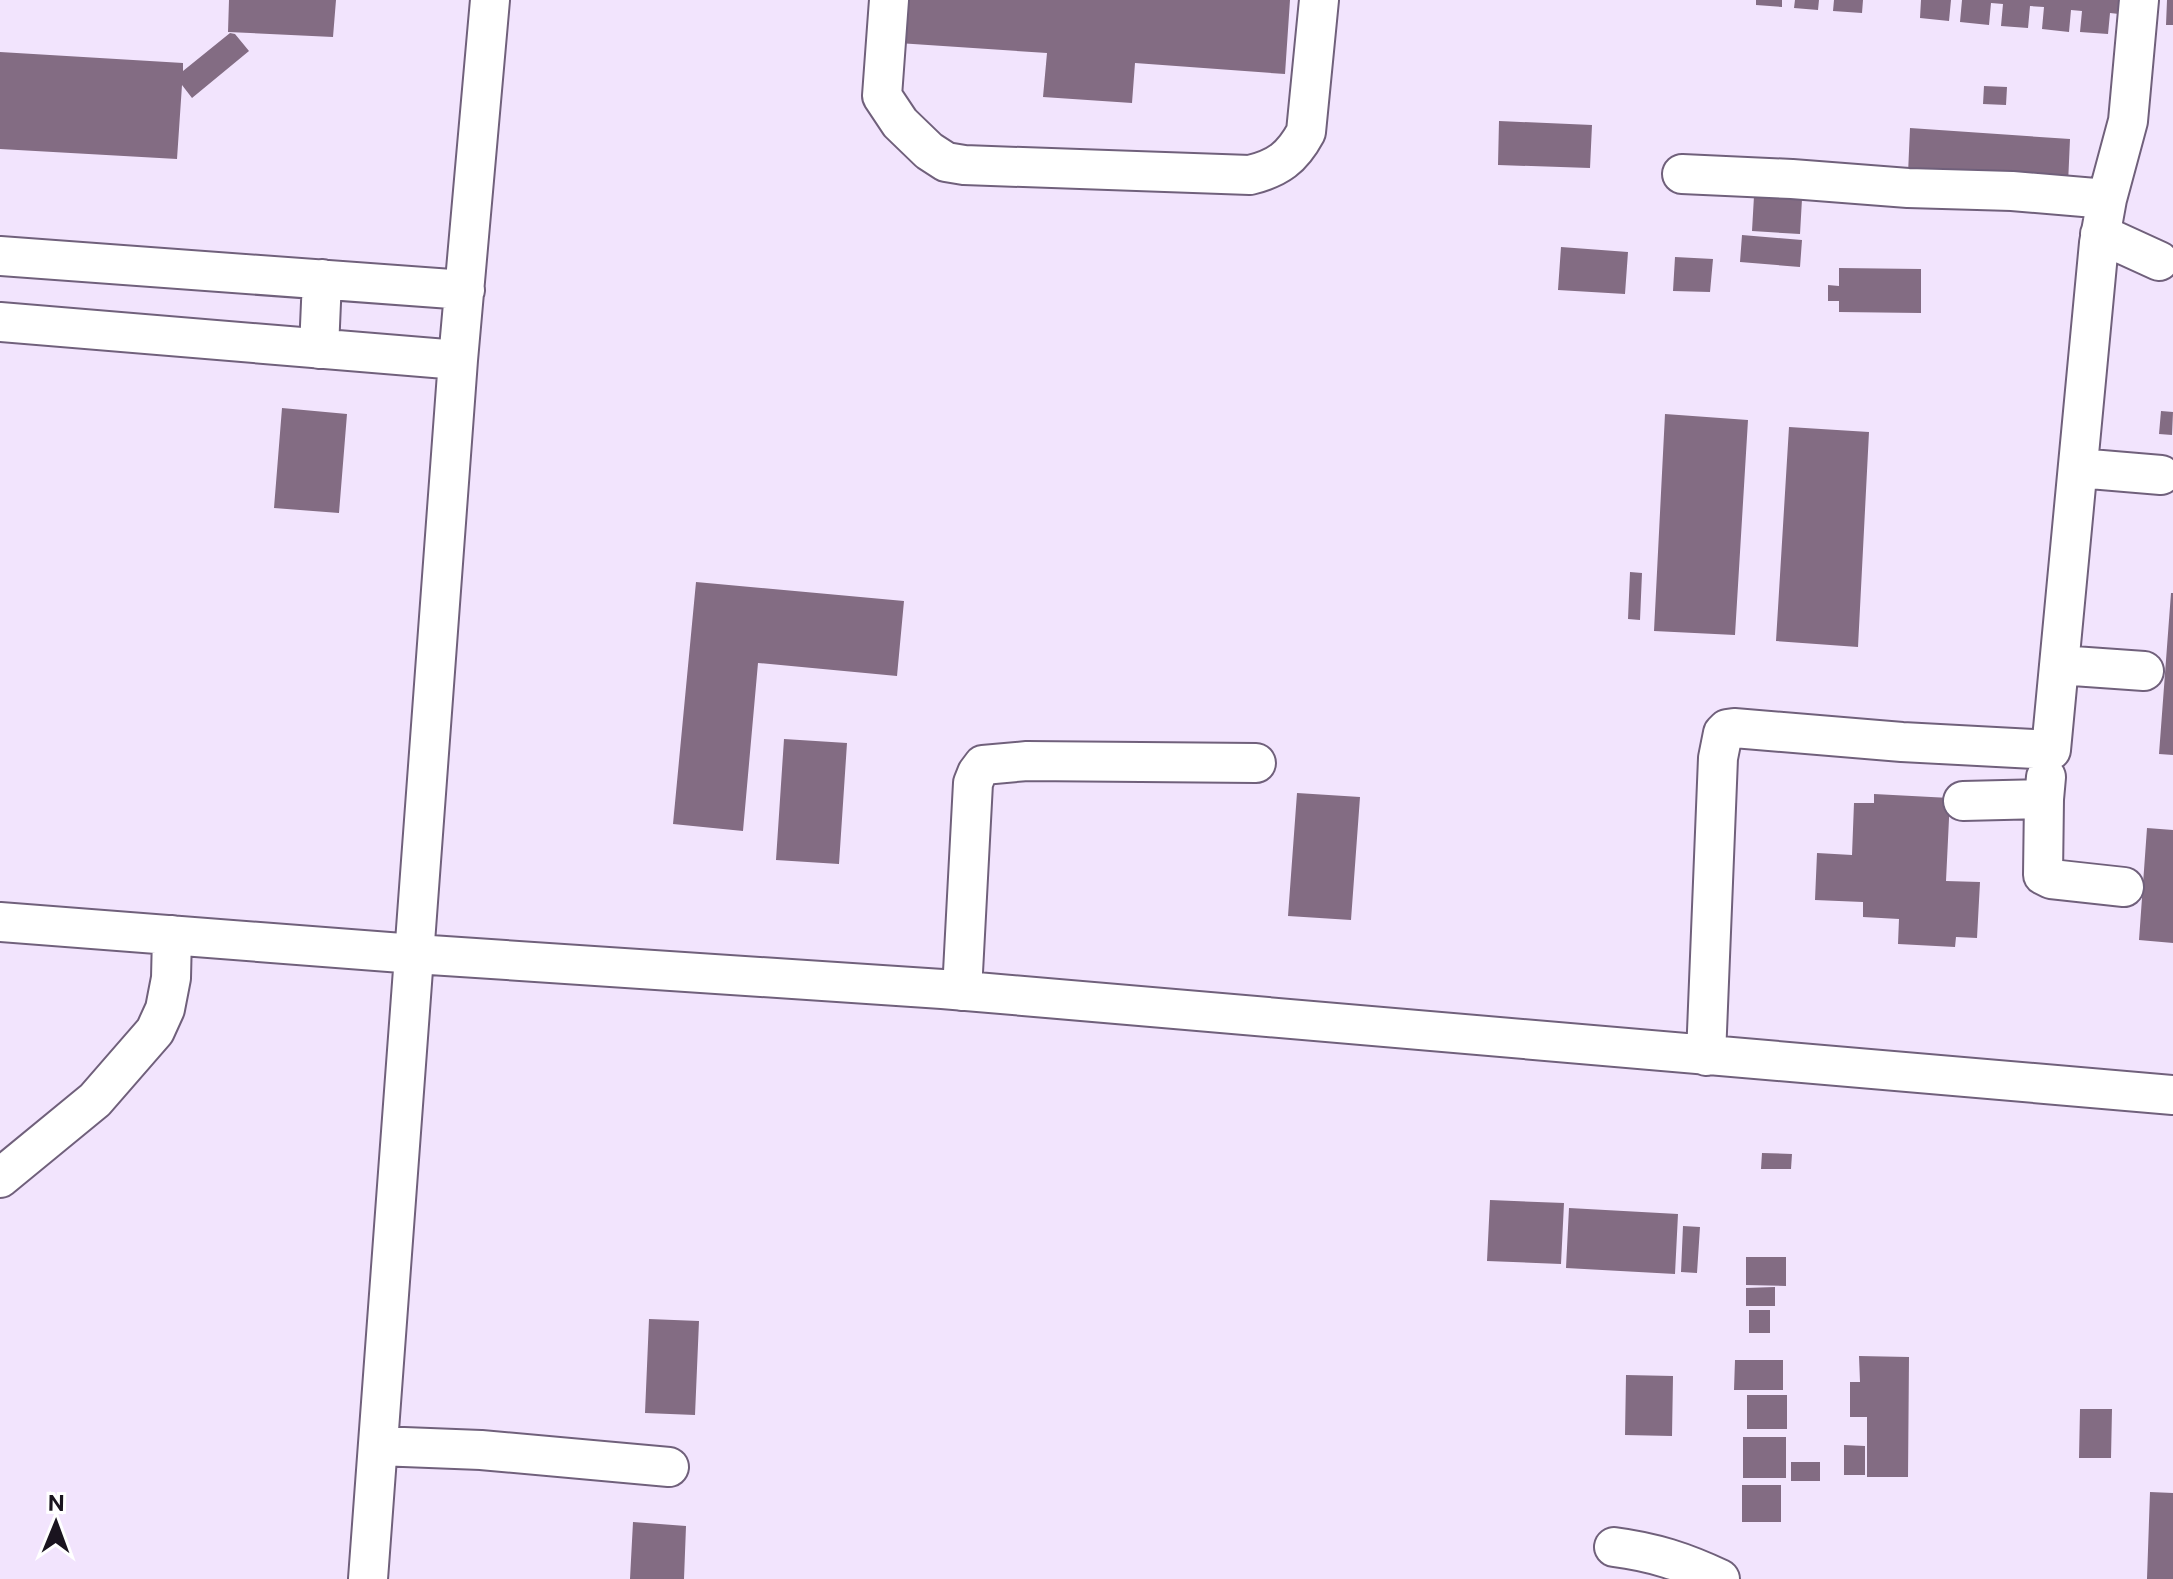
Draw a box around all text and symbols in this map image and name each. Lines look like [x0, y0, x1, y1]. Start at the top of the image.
north arrow [16, 1483, 96, 1563]
text: N [48, 1490, 65, 1516]

